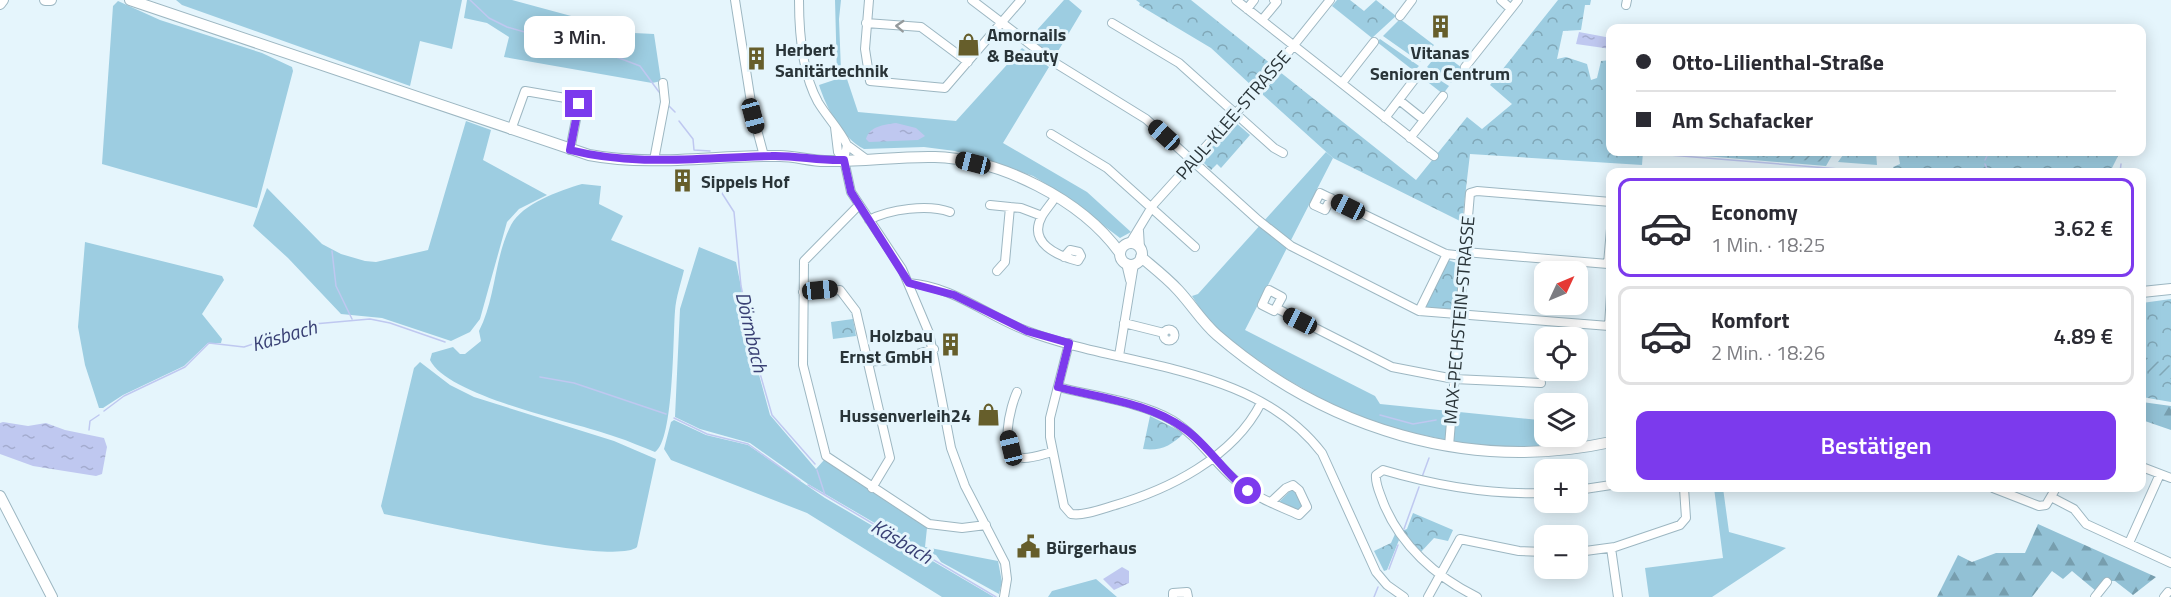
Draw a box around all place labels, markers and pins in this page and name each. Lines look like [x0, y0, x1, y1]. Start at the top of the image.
building icon: Vitanas Senioren Centrum [1427, 13, 1453, 39]
place label: Amornails & Beauty [987, 21, 1066, 69]
shop icon: Amornails & Beauty [956, 31, 982, 57]
place label: Herbert Sanitärtechnik [775, 36, 889, 84]
place label: Vitanas Senioren Centrum [1370, 39, 1510, 87]
building icon: Herbert Sanitärtechnik [744, 46, 770, 72]
building icon: Sippels Hof [670, 168, 696, 194]
place label: Sippels Hof [701, 168, 790, 195]
place label: Holzbau Ernst GmbH [839, 322, 933, 370]
building icon: Holzbau Ernst GmbH [938, 332, 964, 358]
place label: Hussenverleih24 [839, 402, 971, 429]
shop icon: Hussenverleih24 [976, 402, 1002, 428]
public building icon: Bürgerhaus [1015, 534, 1041, 560]
place label: Bürgerhaus [1046, 534, 1137, 561]

